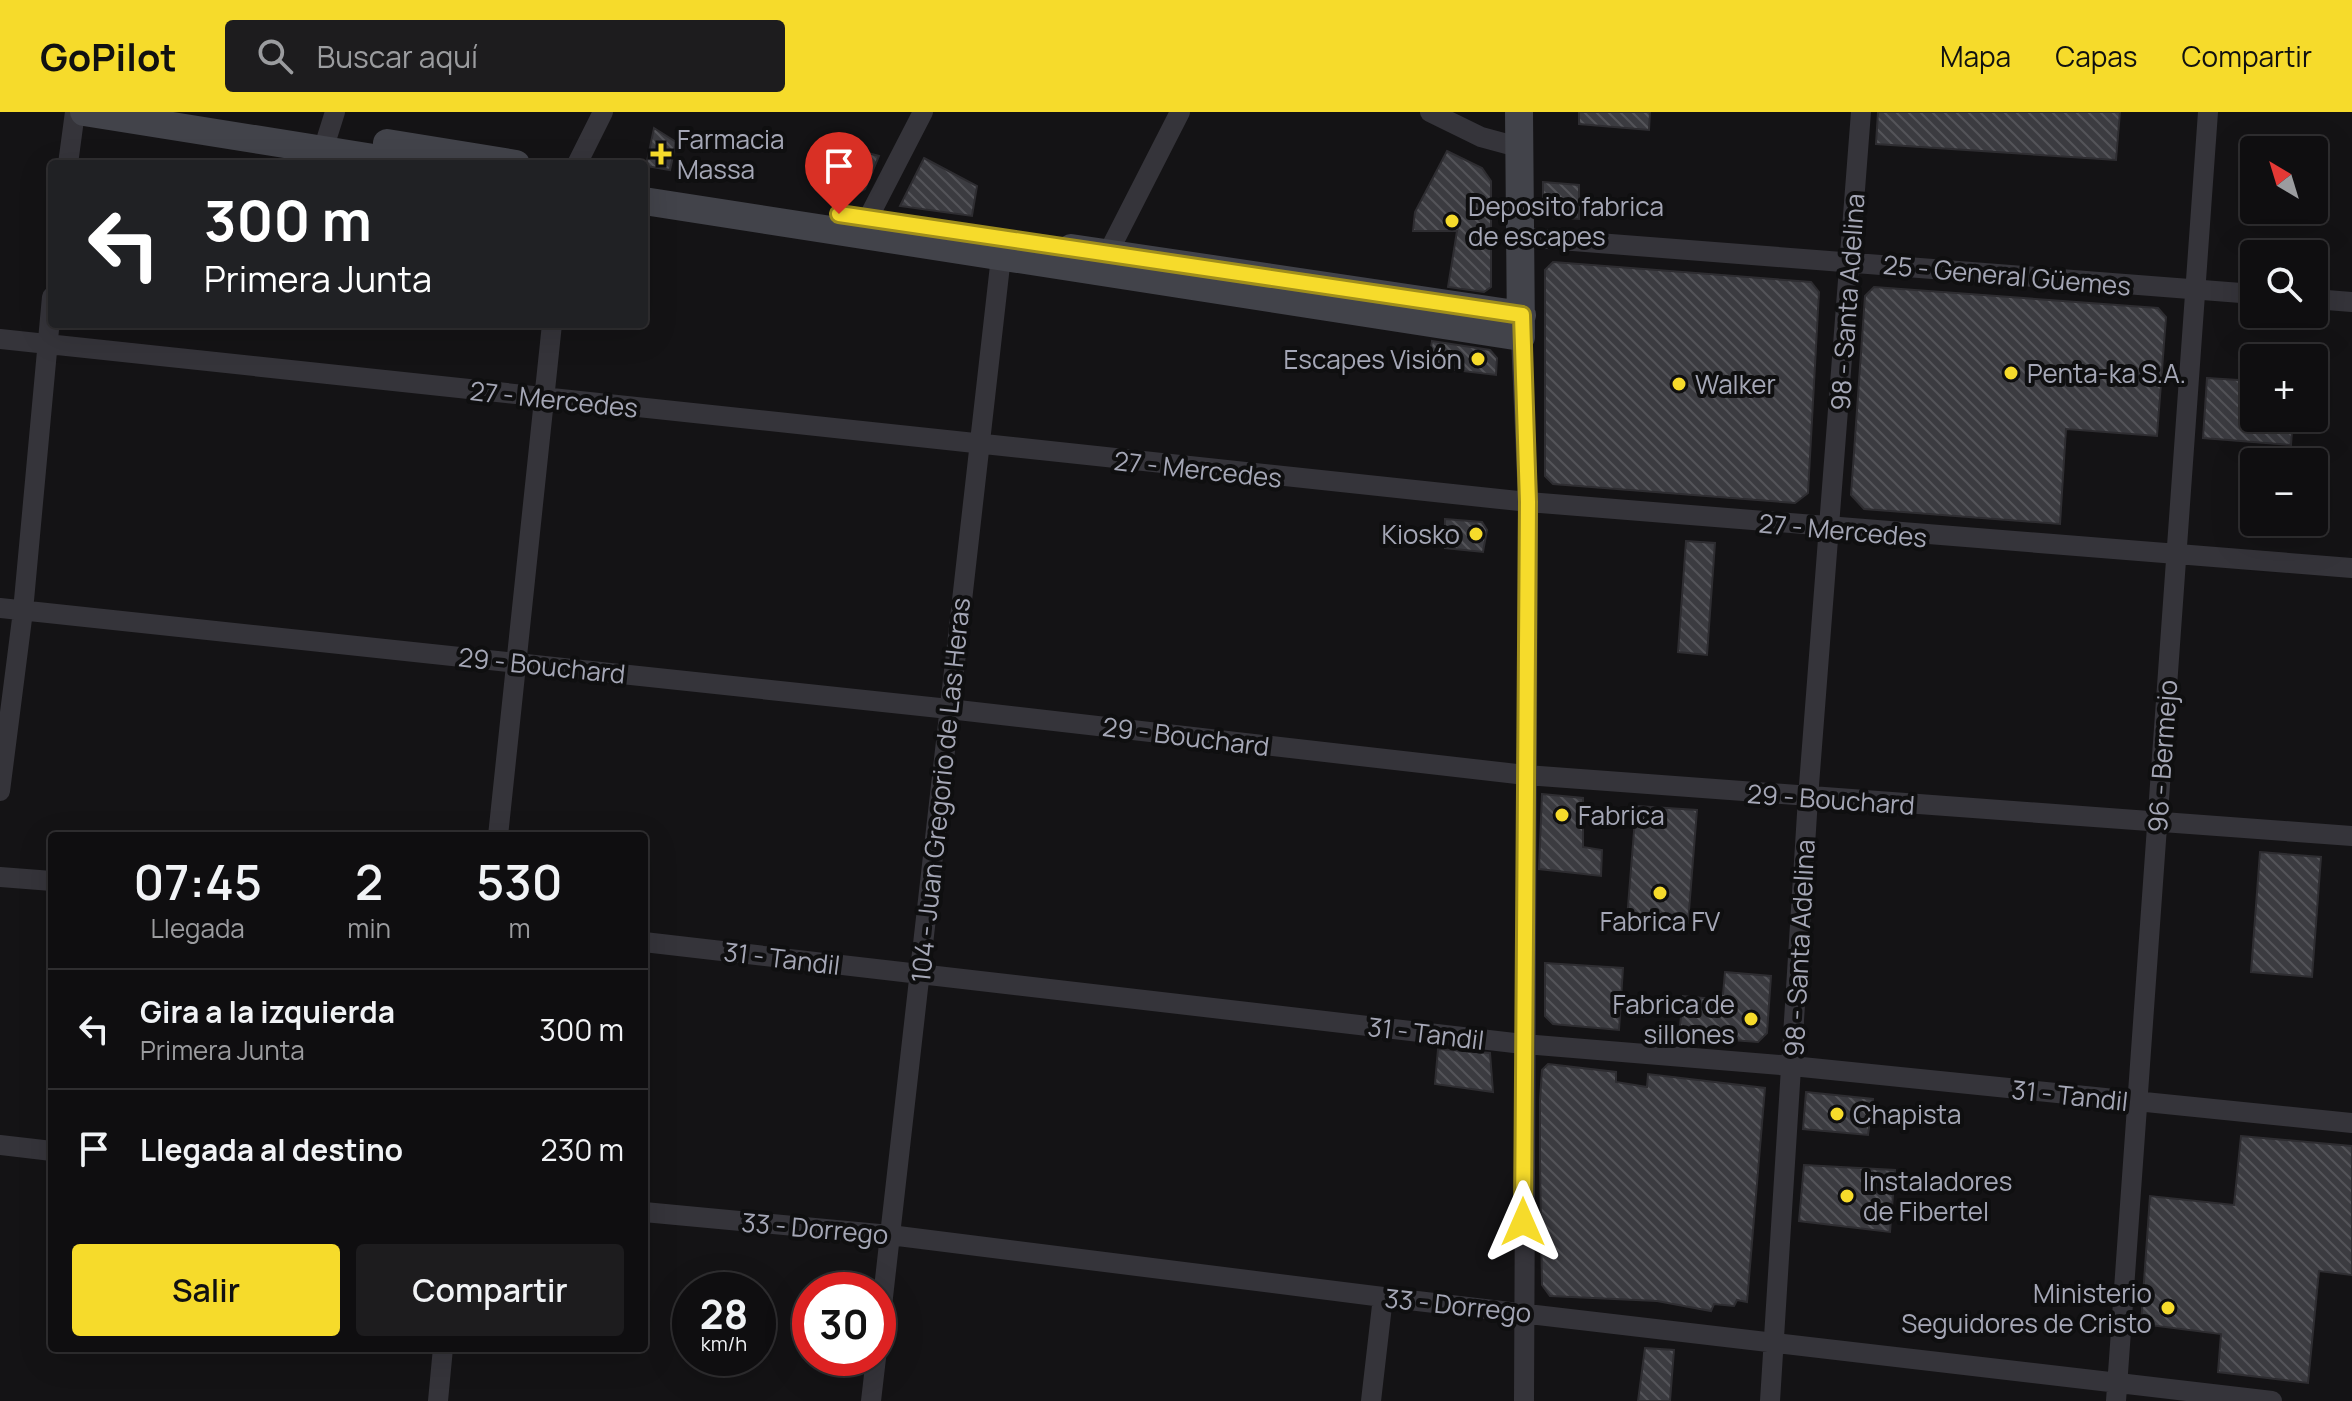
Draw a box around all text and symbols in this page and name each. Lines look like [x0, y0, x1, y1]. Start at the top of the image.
search box [225, 20, 785, 92]
text: GoPilot [40, 30, 177, 82]
icon: search [253, 34, 297, 78]
text: Buscar aquí [317, 36, 478, 77]
text: Mapa [1940, 37, 2011, 75]
text: Capas [2055, 37, 2138, 75]
text: Compartir [2182, 37, 2312, 75]
place label: Farmacia Massa [677, 121, 784, 187]
pin [805, 132, 873, 214]
north arrow [2240, 136, 2328, 224]
map controls [2240, 136, 2328, 536]
icon: arrive [817, 144, 861, 188]
marker: Farmacia Massa [652, 145, 670, 163]
text: 300 m [204, 181, 372, 258]
place label: Deposito fabrica de escapes [1468, 188, 1664, 254]
icon: left [72, 192, 176, 296]
street label: 98 - Santa Adelina [1821, 192, 1873, 412]
marker: Deposito fabrica de escapes [1443, 212, 1461, 230]
button: search [2240, 240, 2328, 328]
street label: 25 - General Güemes [1881, 246, 2133, 304]
text: Primera Junta [204, 254, 432, 303]
place label: Escapes Visión [1284, 341, 1462, 377]
button: + [2240, 344, 2328, 432]
marker: Escapes Visión [1469, 350, 1487, 368]
place label: Penta-ka S.A. [2027, 355, 2186, 391]
marker: Penta-ka S.A. [2002, 364, 2020, 382]
place label: Walker [1695, 366, 1776, 402]
street label: 27 - Mercedes [468, 372, 640, 426]
marker: Walker [1670, 375, 1688, 393]
street label: 27 - Mercedes [1112, 442, 1284, 496]
button: − [2240, 448, 2328, 536]
street label: 27 - Mercedes [1757, 505, 1929, 555]
place label: Kiosko [1382, 516, 1460, 552]
marker: Kiosko [1467, 525, 1485, 543]
street label: 104 - Juan Gregorio de Las Heras [902, 596, 978, 984]
street label: 29 - Bouchard [457, 638, 627, 692]
street label: 96 - Bermejo [2139, 678, 2185, 834]
street label: 29 - Bouchard [1101, 708, 1271, 764]
street label: 29 - Bouchard [1746, 775, 1916, 823]
place label: Fabrica [1578, 797, 1665, 833]
marker: Fabrica [1553, 806, 1571, 824]
street label: 98 - Santa Adelina [1775, 838, 1823, 1058]
text: 07:45 [133, 849, 262, 914]
text: 2 [355, 849, 383, 914]
text: 530 [476, 849, 563, 914]
marker: Fabrica FV [1651, 884, 1669, 902]
place label: Fabrica FV [1600, 903, 1721, 939]
text: Llegada [151, 910, 245, 946]
text: min [347, 910, 391, 946]
text: m [508, 910, 530, 946]
street label: 31 - Tandil [722, 933, 842, 983]
place label: Fabrica de sillones [1613, 986, 1735, 1052]
text: Gira a la izquierda [140, 991, 395, 1032]
icon: left [72, 1007, 116, 1051]
street label: 31 - Tandil [1366, 1008, 1486, 1058]
text: 300 m [539, 1009, 624, 1050]
marker: Fabrica de sillones [1742, 1010, 1760, 1028]
text: Primera Junta [140, 1032, 305, 1068]
street label: 31 - Tandil [2010, 1071, 2130, 1119]
place label: Chapista [1853, 1096, 1961, 1132]
marker: Chapista [1828, 1105, 1846, 1123]
icon: arrive [72, 1127, 116, 1171]
text: Llegada al destino [140, 1129, 403, 1170]
text: 230 m [541, 1129, 624, 1170]
place label: Instaladores de Fibertel [1863, 1163, 2012, 1229]
position arrow [1481, 1180, 1565, 1264]
marker: Instaladores de Fibertel [1838, 1187, 1856, 1205]
street label: 33 - Dorrego [740, 1204, 890, 1252]
button: Salir [72, 1244, 340, 1336]
button: Compartir [356, 1244, 624, 1336]
speed limit sign: 30 [792, 1272, 896, 1376]
place label: Ministerio Seguidores de Cristo [1901, 1275, 2152, 1341]
street label: 33 - Dorrego [1383, 1279, 1533, 1331]
text: 28 [700, 1286, 748, 1341]
marker: Ministerio Seguidores de Cristo [2159, 1299, 2177, 1317]
text: km/h [701, 1330, 747, 1357]

